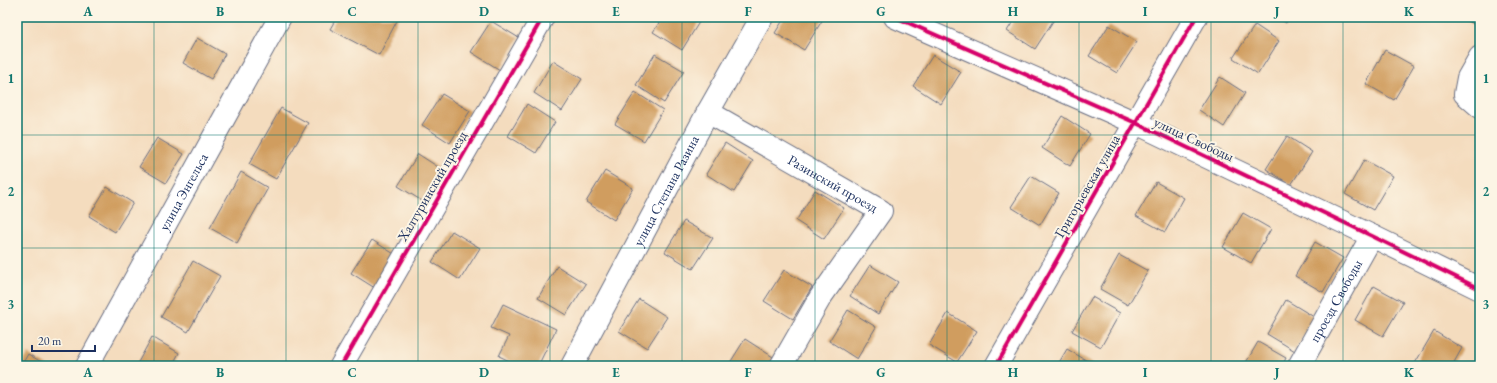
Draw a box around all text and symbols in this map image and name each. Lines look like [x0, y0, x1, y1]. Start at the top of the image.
text: A [82, 3, 93, 20]
text: B [216, 3, 224, 20]
text: C [347, 3, 357, 20]
text: D [479, 3, 489, 20]
text: E [612, 3, 620, 20]
text: F [744, 3, 752, 20]
text: G [876, 3, 886, 20]
text: H [1008, 3, 1019, 20]
text: I [1143, 3, 1148, 20]
text: J [1273, 3, 1280, 20]
text: K [1404, 3, 1415, 20]
text: 1 [8, 70, 15, 87]
text: 1 [1483, 70, 1490, 87]
street label: улица Свободы [1151, 113, 1237, 166]
street label: Халтуринский проезд [393, 127, 471, 245]
street label: Григорьевская улица [1050, 131, 1124, 241]
street label: улица Степана Разина [629, 132, 703, 249]
street label: улица Энгельса [155, 150, 212, 234]
street label: Разинский проезд [785, 151, 882, 217]
text: 2 [8, 183, 15, 200]
text: 2 [1483, 183, 1490, 200]
street label: проезд Свободы [1305, 256, 1366, 345]
text: 3 [8, 296, 15, 313]
text: 3 [1483, 296, 1490, 313]
scale bar [32, 327, 95, 353]
text: 20 m [38, 333, 62, 349]
text: A [82, 364, 93, 381]
text: B [216, 364, 224, 381]
text: C [347, 364, 357, 381]
text: D [479, 364, 489, 381]
text: E [612, 364, 620, 381]
text: F [744, 364, 752, 381]
text: G [876, 364, 886, 381]
text: H [1008, 364, 1019, 381]
text: I [1143, 364, 1148, 381]
text: J [1273, 364, 1280, 381]
text: K [1404, 364, 1415, 381]

